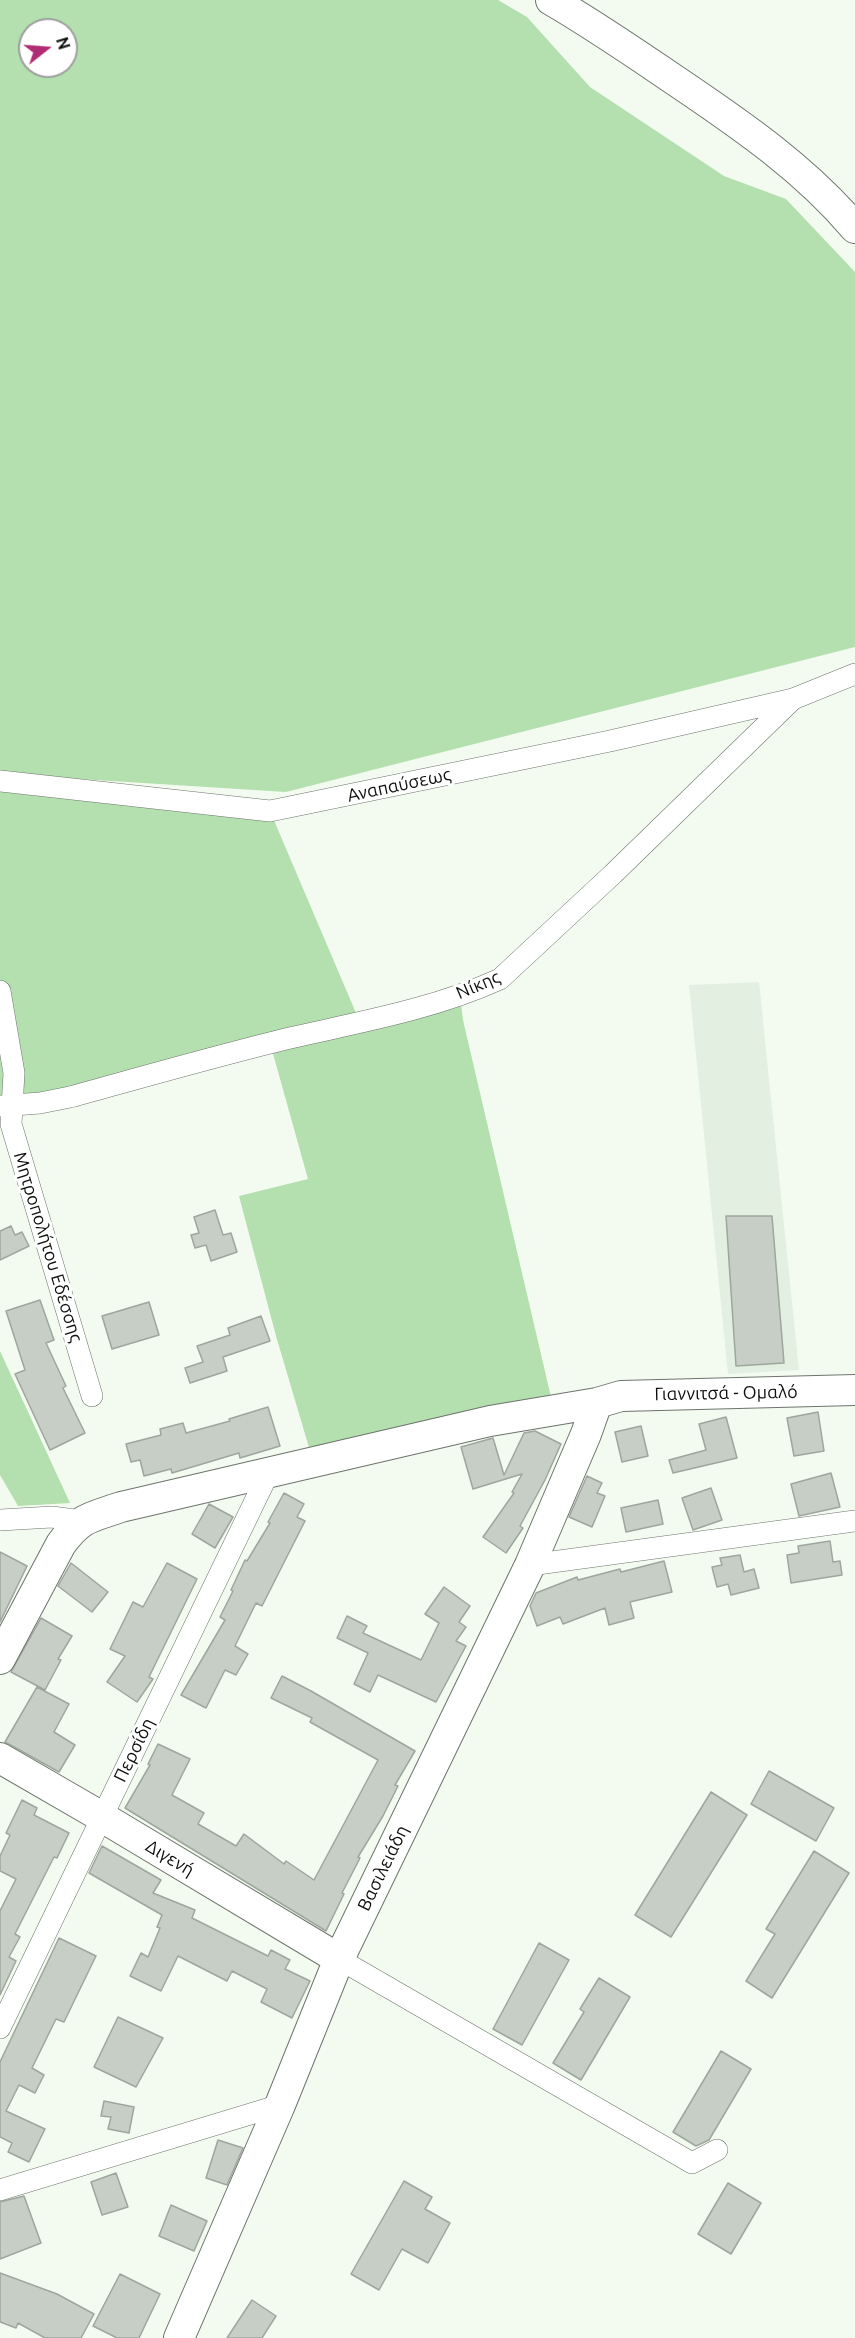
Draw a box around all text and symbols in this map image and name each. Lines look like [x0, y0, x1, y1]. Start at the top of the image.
north arrow [18, 18, 78, 78]
text: N [53, 35, 74, 52]
street label: Αναπαύσεως [345, 763, 453, 807]
street label: Νίκης [453, 966, 503, 1004]
street label: Μητροπολήτου Εδέσσης [9, 1149, 87, 1345]
street label: Γιαννιτσά - Ομαλό [654, 1381, 798, 1405]
street label: Περσίδη [109, 1714, 159, 1786]
street label: Βασιλειάδη [353, 1822, 413, 1914]
street label: Διγενή [142, 1835, 198, 1881]

